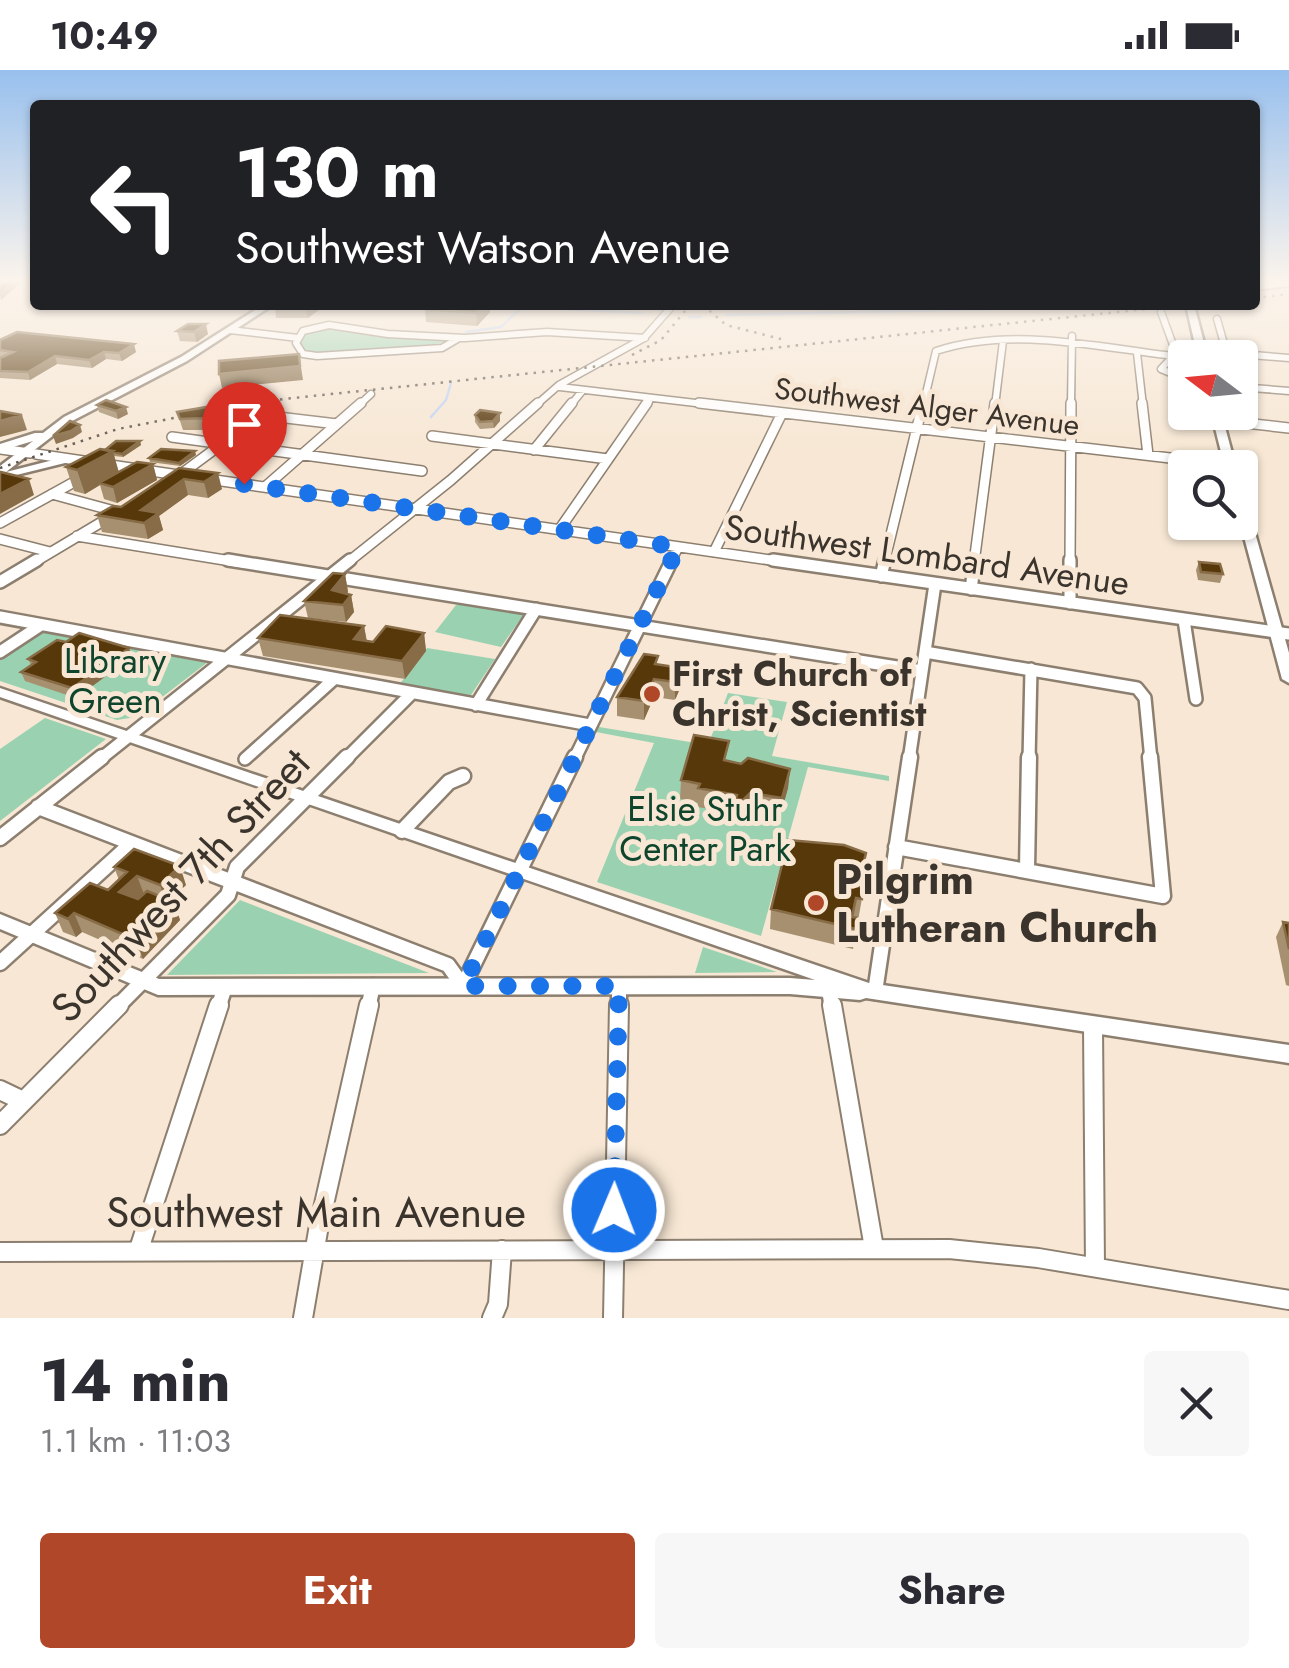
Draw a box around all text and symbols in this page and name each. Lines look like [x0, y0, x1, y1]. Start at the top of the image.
text: 10:49 [50, 8, 159, 63]
text: 130 m [235, 122, 439, 223]
icon: left [70, 140, 200, 270]
text: Southwest Watson Avenue [235, 215, 730, 280]
north arrow [1168, 340, 1258, 430]
map controls [1168, 340, 1258, 540]
street label: Southwest Alger Avenue [772, 366, 1082, 447]
pin [202, 382, 287, 485]
icon: arrive [217, 397, 272, 452]
button: search [1168, 450, 1258, 540]
street label: Southwest Lombard Avenue [722, 502, 1132, 608]
park label: Library Green [64, 636, 167, 726]
place label: First Church of Christ, Scientist [672, 649, 926, 739]
marker: First Church of Christ, Scientist [641, 683, 663, 705]
street label: Southwest 7th Street [37, 734, 324, 1036]
park label: Elsie Stuhr Center Park [619, 784, 791, 874]
place label: Pilgrim Lutheran Church [836, 849, 1158, 958]
marker: Pilgrim Lutheran Church [805, 892, 827, 914]
position arrow [562, 1158, 666, 1262]
street label: Southwest Main Avenue [106, 1182, 526, 1243]
text: 14 min [40, 1337, 231, 1424]
button: close [1144, 1351, 1249, 1456]
text: 1.1 km · 11:03 [40, 1418, 231, 1464]
button: Exit [40, 1533, 635, 1648]
button: Share [655, 1533, 1249, 1648]

